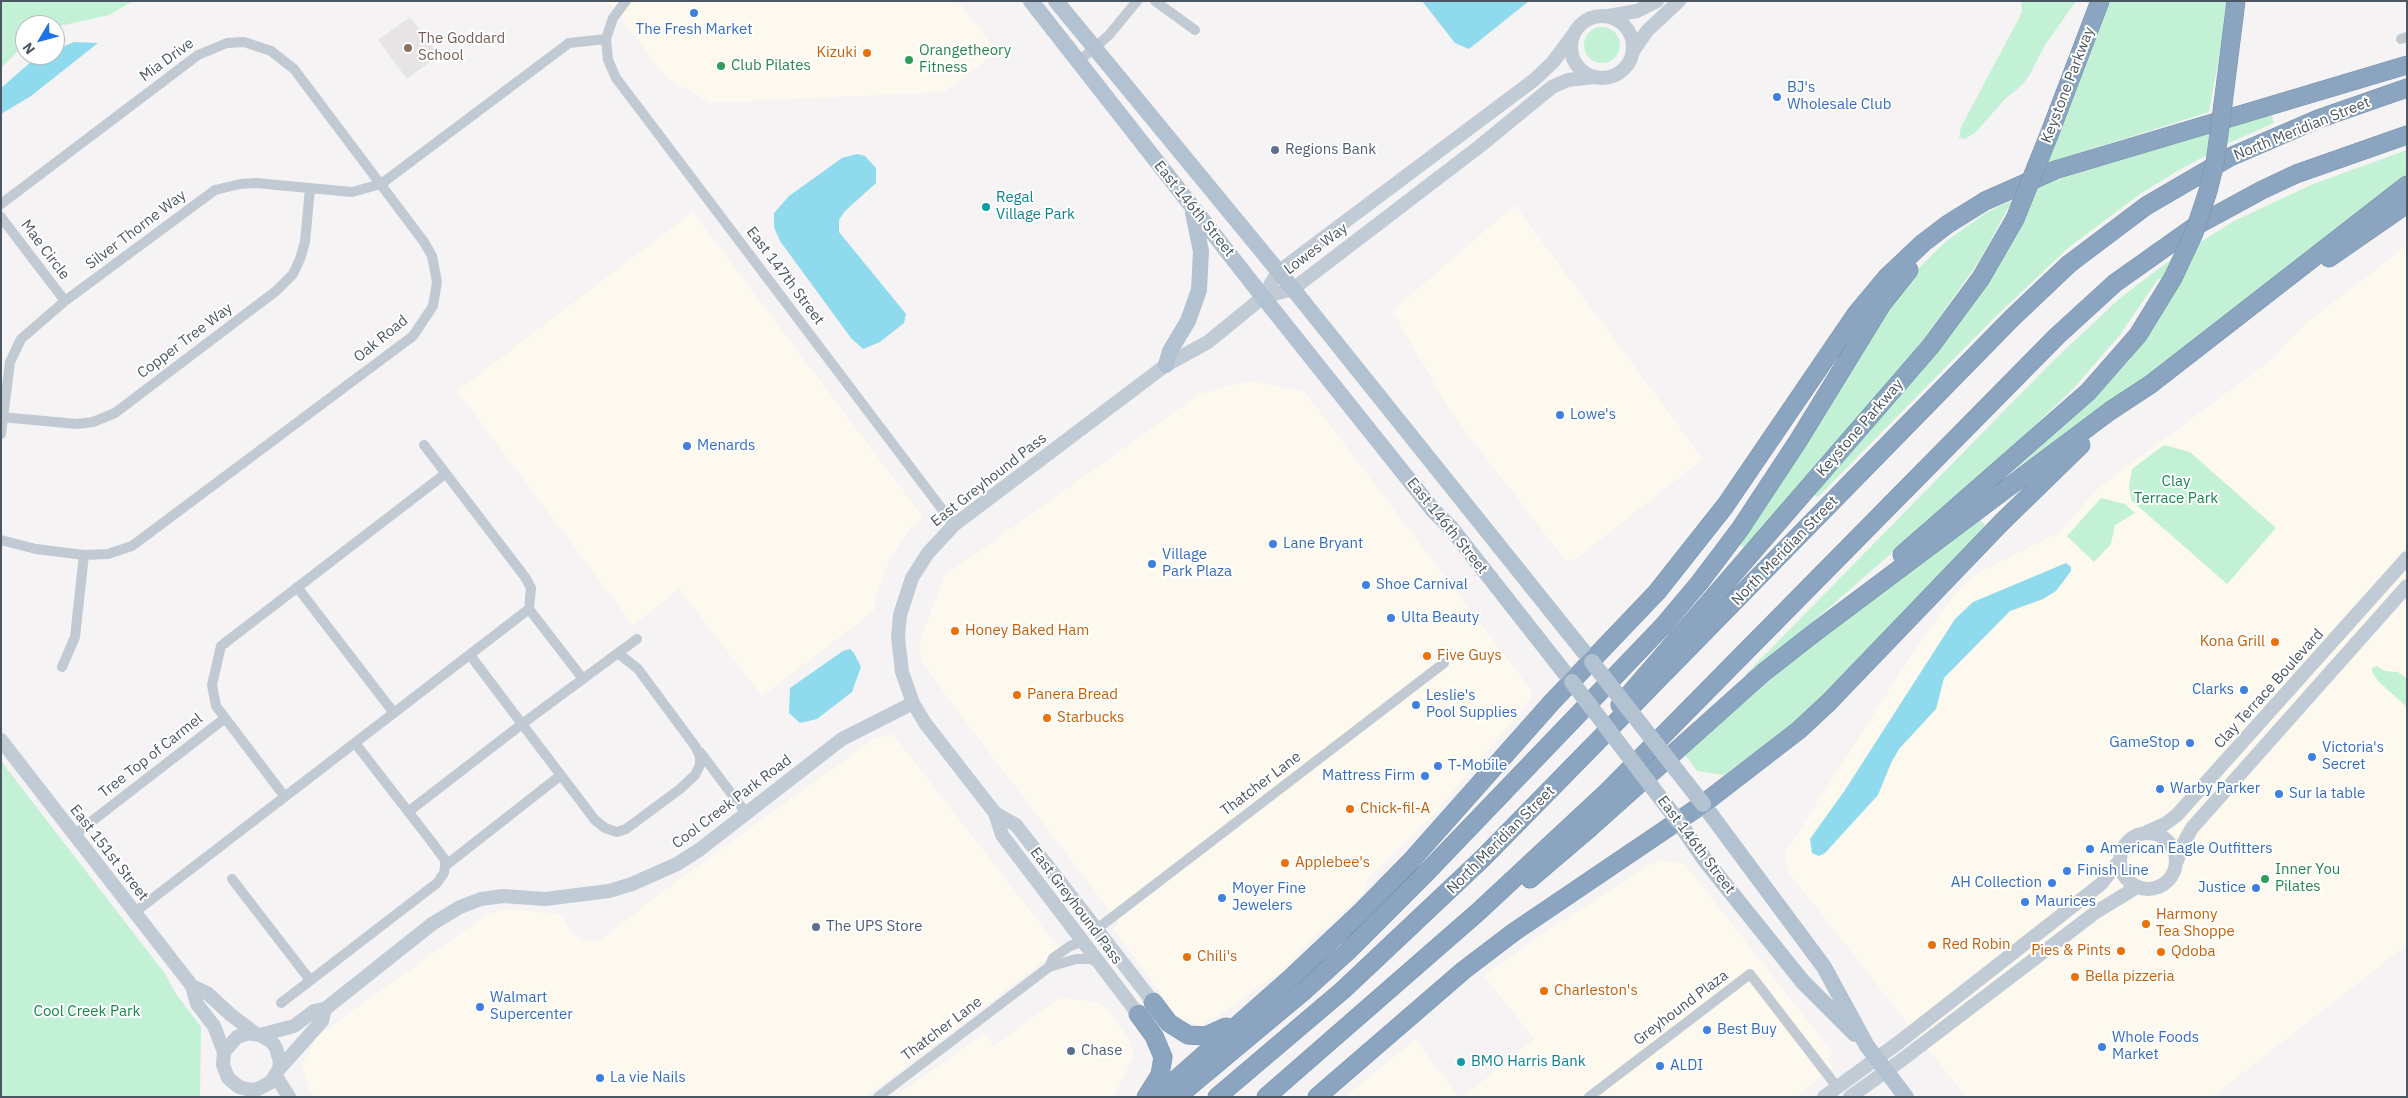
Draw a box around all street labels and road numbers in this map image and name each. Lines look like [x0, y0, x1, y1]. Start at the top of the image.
street label: Keystone Parkway [2038, 24, 2098, 146]
street label: Mia Drive [137, 34, 197, 86]
street label: North Meridian Street [2231, 93, 2373, 165]
street label: East 146th Street [1150, 157, 1238, 261]
street label: Silver Thorne Way [82, 186, 190, 274]
street label: Mae Circle [17, 217, 73, 283]
street label: Lowes Way [1281, 219, 1351, 279]
street label: East 147th Street [742, 223, 828, 329]
street label: Copper Tree Way [134, 299, 236, 383]
street label: Oak Road [350, 312, 412, 366]
street label: Keystone Parkway [1813, 376, 1907, 480]
street label: East Greyhound Pass [928, 429, 1050, 531]
street label: East 146th Street [1403, 474, 1491, 578]
street label: North Meridian Street [1728, 493, 1842, 609]
street label: Clay Terrace Boulevard [2211, 626, 2327, 752]
street label: Tree Top of Carmel [96, 710, 206, 802]
street label: Thatcher Lane [1217, 748, 1305, 820]
street label: Cool Creek Park Road [669, 751, 795, 853]
street label: North Meridian Street [1443, 782, 1559, 898]
street label: East 146th Street [1653, 792, 1739, 898]
street label: East 151st Street [66, 801, 152, 905]
street label: East Greyhound Pass [1026, 844, 1126, 968]
street label: Greyhound Plaza [1630, 967, 1732, 1049]
street label: Thatcher Lane [898, 993, 986, 1065]

